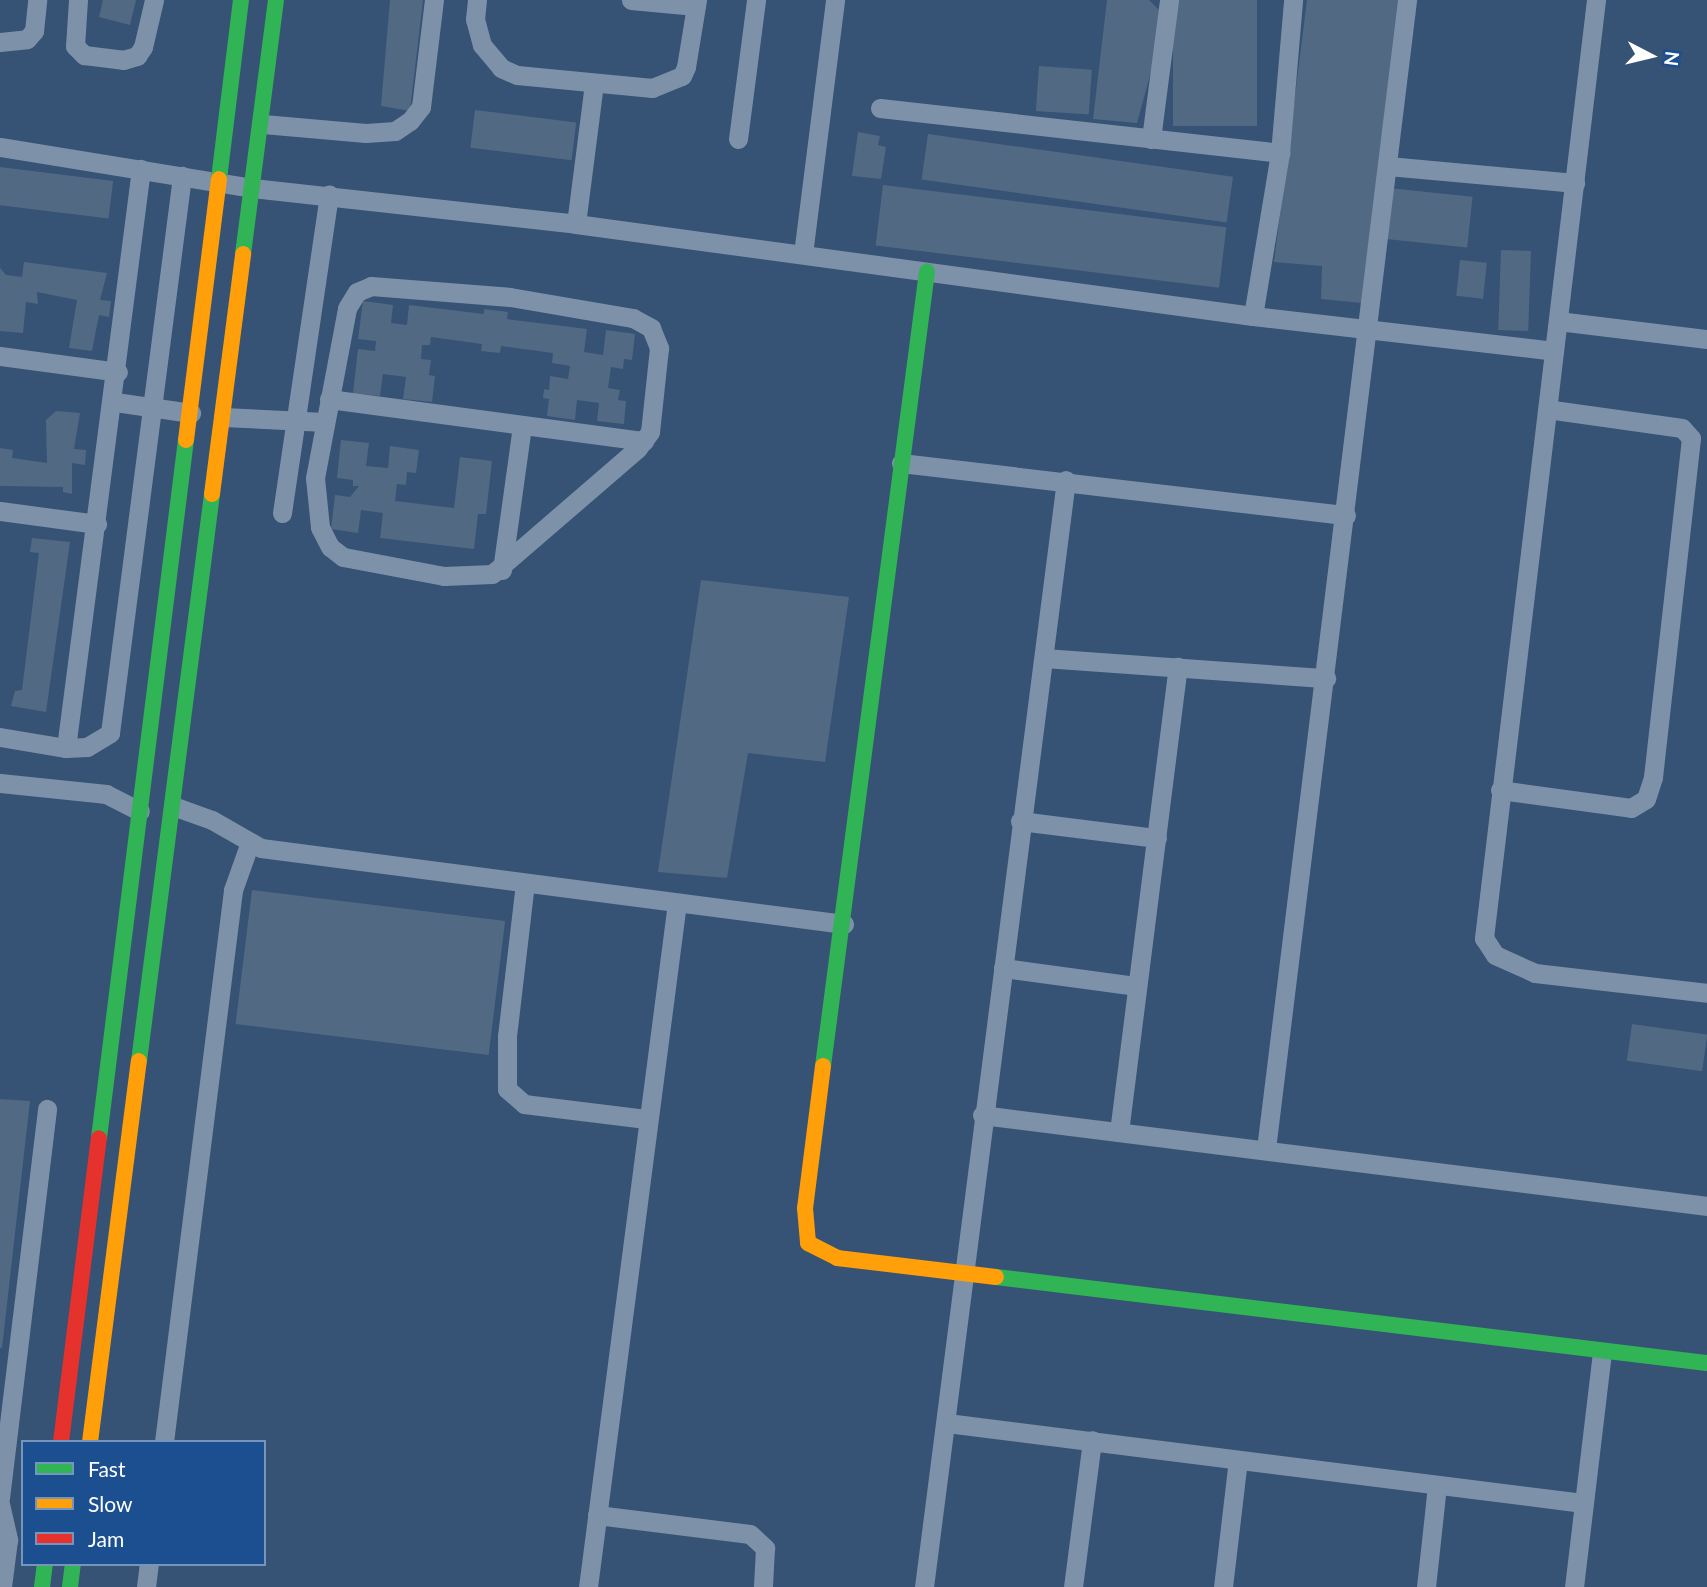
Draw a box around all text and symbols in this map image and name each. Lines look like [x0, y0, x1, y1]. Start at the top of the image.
north arrow [1616, 21, 1686, 91]
text: N [1660, 50, 1685, 67]
legend [21, 1440, 266, 1566]
text: Fast [88, 1456, 125, 1481]
text: Slow [88, 1491, 132, 1516]
text: Jam [88, 1526, 124, 1551]

